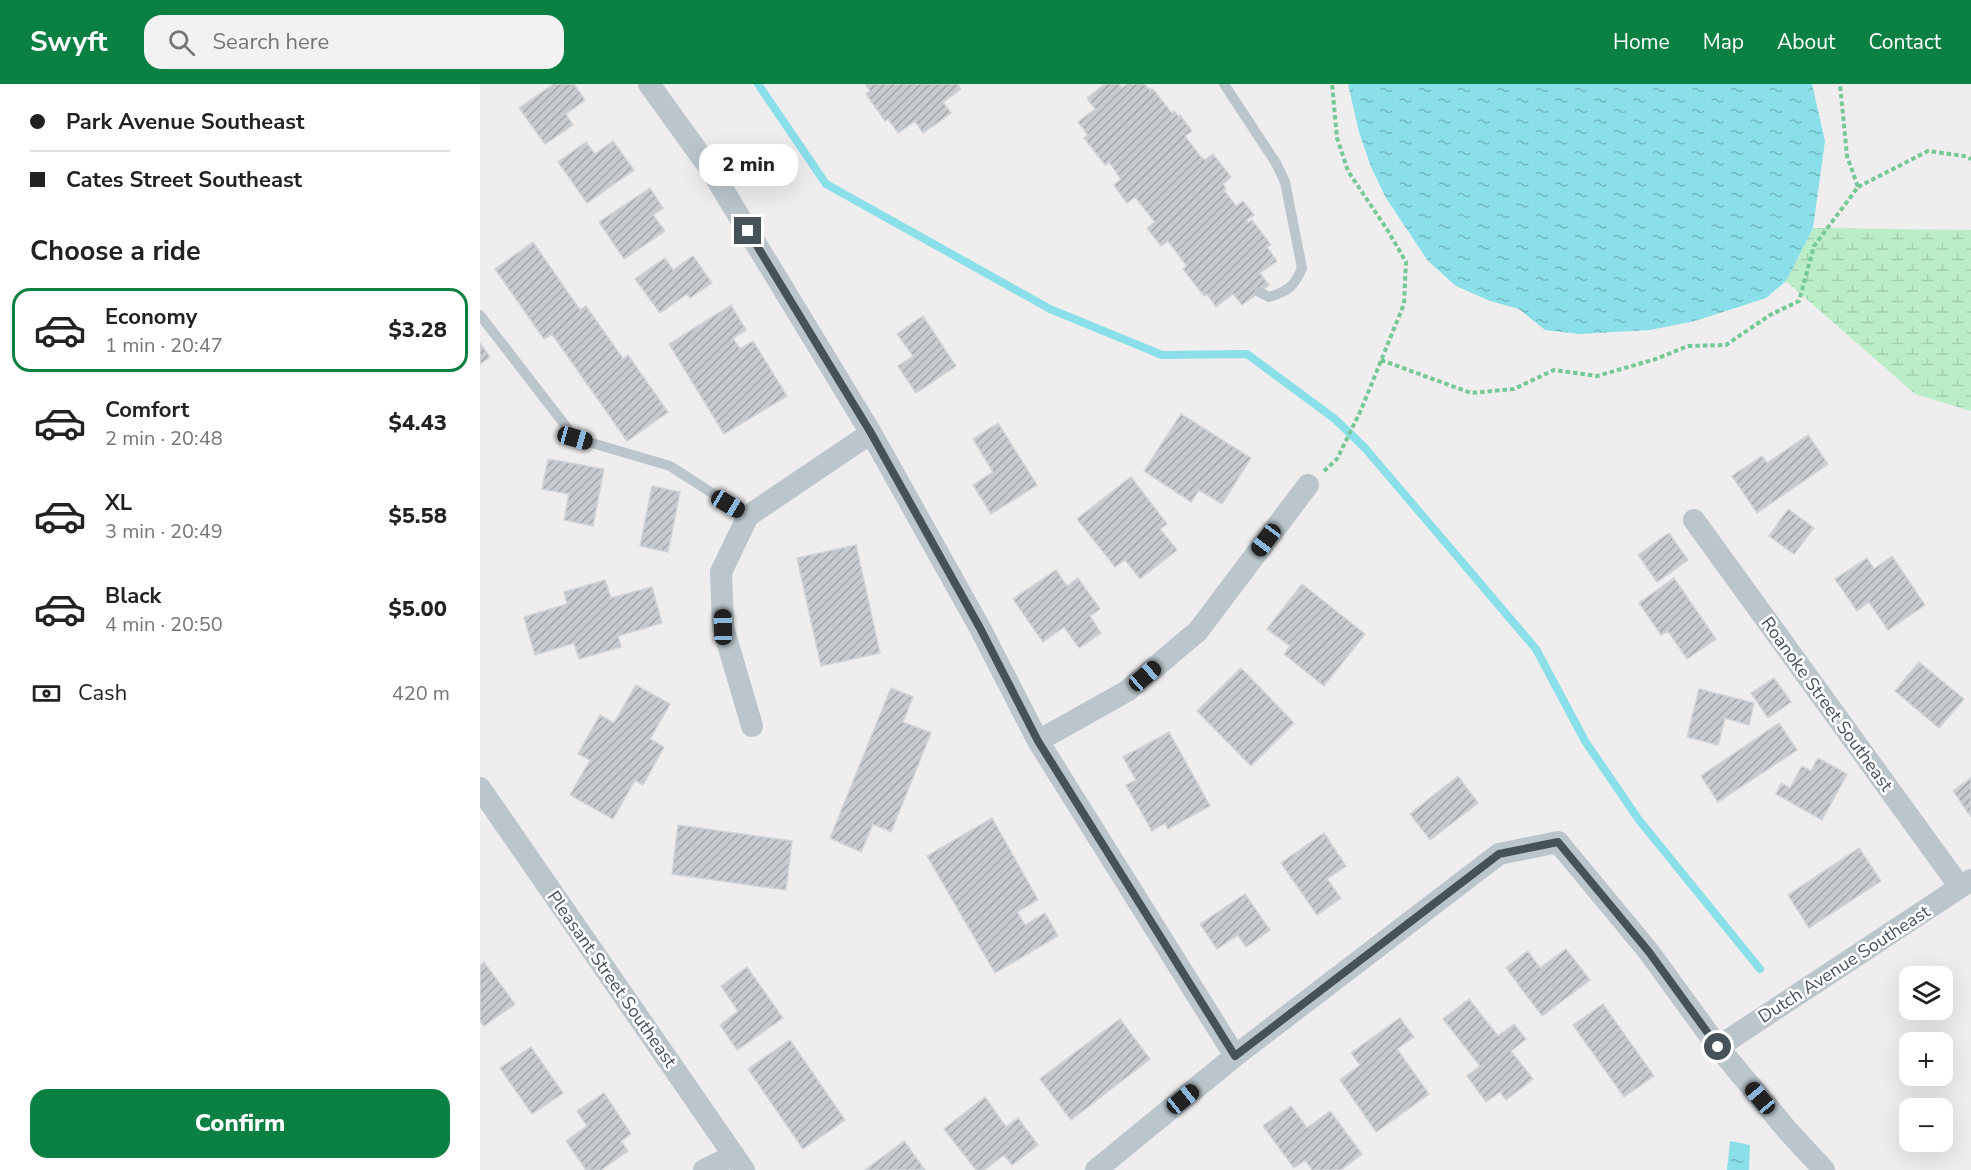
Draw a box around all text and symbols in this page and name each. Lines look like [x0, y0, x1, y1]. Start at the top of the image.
search box [144, 15, 564, 69]
text: Swyft [30, 23, 108, 61]
icon: search [165, 26, 198, 59]
text: Search here [213, 27, 329, 57]
text: Home [1613, 28, 1670, 56]
text: Map [1703, 28, 1744, 56]
text: About [1777, 28, 1835, 56]
text: Contact [1868, 28, 1941, 56]
text: Park Avenue Southeast [66, 107, 304, 137]
callout: 2 min [698, 144, 798, 186]
text: 2 min [722, 151, 775, 178]
text: Cates Street Southeast [66, 165, 302, 195]
route end [734, 217, 761, 244]
text: Choose a ride [30, 233, 201, 270]
text: Economy [105, 302, 197, 332]
icon: car [33, 303, 87, 357]
text: $3.28 [388, 315, 447, 345]
text: 1 min · 20:47 [105, 332, 223, 359]
text: Comfort [105, 395, 189, 425]
icon: car [33, 396, 87, 450]
text: $4.43 [388, 408, 447, 438]
car [555, 424, 595, 452]
text: 2 min · 20:48 [105, 425, 223, 452]
car [708, 487, 748, 521]
text: XL [105, 488, 132, 518]
icon: car [33, 489, 87, 543]
text: $5.58 [388, 501, 447, 531]
text: 3 min · 20:49 [105, 518, 223, 545]
car [1248, 520, 1284, 560]
text: Black [105, 581, 161, 611]
icon: car [33, 582, 87, 636]
text: $5.00 [388, 594, 447, 624]
car [714, 609, 732, 645]
text: 4 min · 20:50 [105, 611, 223, 638]
street label: Roanoke Street Southeast [1756, 612, 1899, 797]
car [1126, 657, 1164, 695]
icon: cash [30, 677, 63, 710]
text: Cash [78, 678, 127, 708]
text: 420 m [392, 680, 450, 707]
street label: Pleasant Street Southeast [542, 886, 683, 1073]
street label: Dutch Avenue Southeast [1753, 899, 1935, 1029]
map controls [1899, 966, 1953, 1152]
button: layers [1899, 966, 1953, 1020]
button: + [1899, 1032, 1953, 1086]
route start [1704, 1033, 1731, 1060]
car [1742, 1078, 1778, 1118]
car [1163, 1081, 1203, 1117]
button: Confirm [30, 1089, 450, 1158]
button: − [1899, 1098, 1953, 1152]

